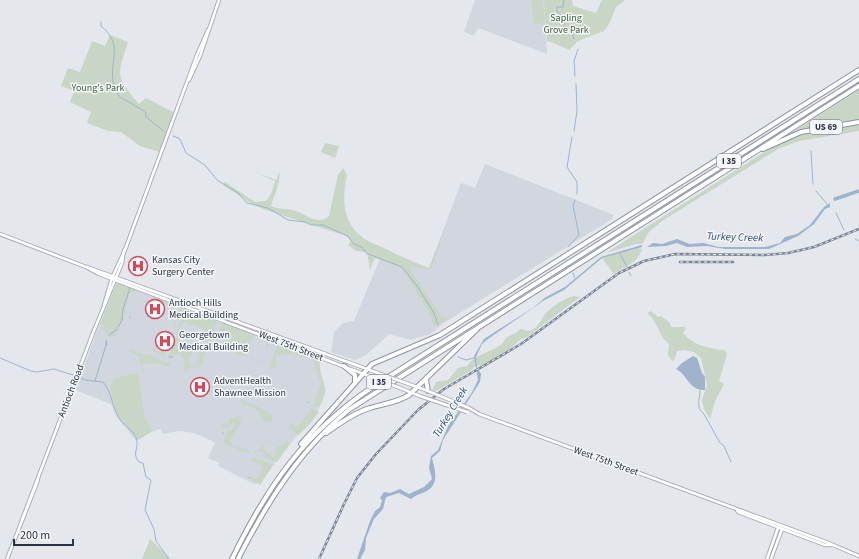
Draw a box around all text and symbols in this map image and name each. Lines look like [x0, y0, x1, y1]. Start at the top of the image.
park label: Sapling Grove Park [543, 11, 589, 37]
park label: Young's Park [71, 81, 124, 95]
road number: US 69 [810, 120, 842, 134]
road number: I 35 [717, 154, 741, 168]
water label: Turkey Creek [706, 229, 764, 246]
place label: Kansas City Surgery Center [152, 253, 215, 279]
hospital icon: Kansas City Surgery Center [127, 255, 149, 277]
place label: Antioch Hills Medical Building [169, 296, 238, 322]
hospital icon: Antioch Hills Medical Building [144, 298, 166, 320]
street label: West 75th Street [257, 327, 326, 365]
place label: Georgetown Medical Building [179, 328, 248, 354]
hospital icon: Georgetown Medical Building [154, 330, 176, 352]
street label: Antioch Road [54, 363, 88, 419]
place label: AdventHealth Shawnee Mission [214, 374, 286, 400]
road number: I 35 [367, 375, 391, 389]
hospital icon: AdventHealth Shawnee Mission [189, 376, 211, 398]
water label: Turkey Creek [429, 383, 471, 440]
street label: West 75th Street [572, 443, 641, 479]
scale bar [14, 521, 73, 547]
text: 200 m [20, 527, 50, 544]

